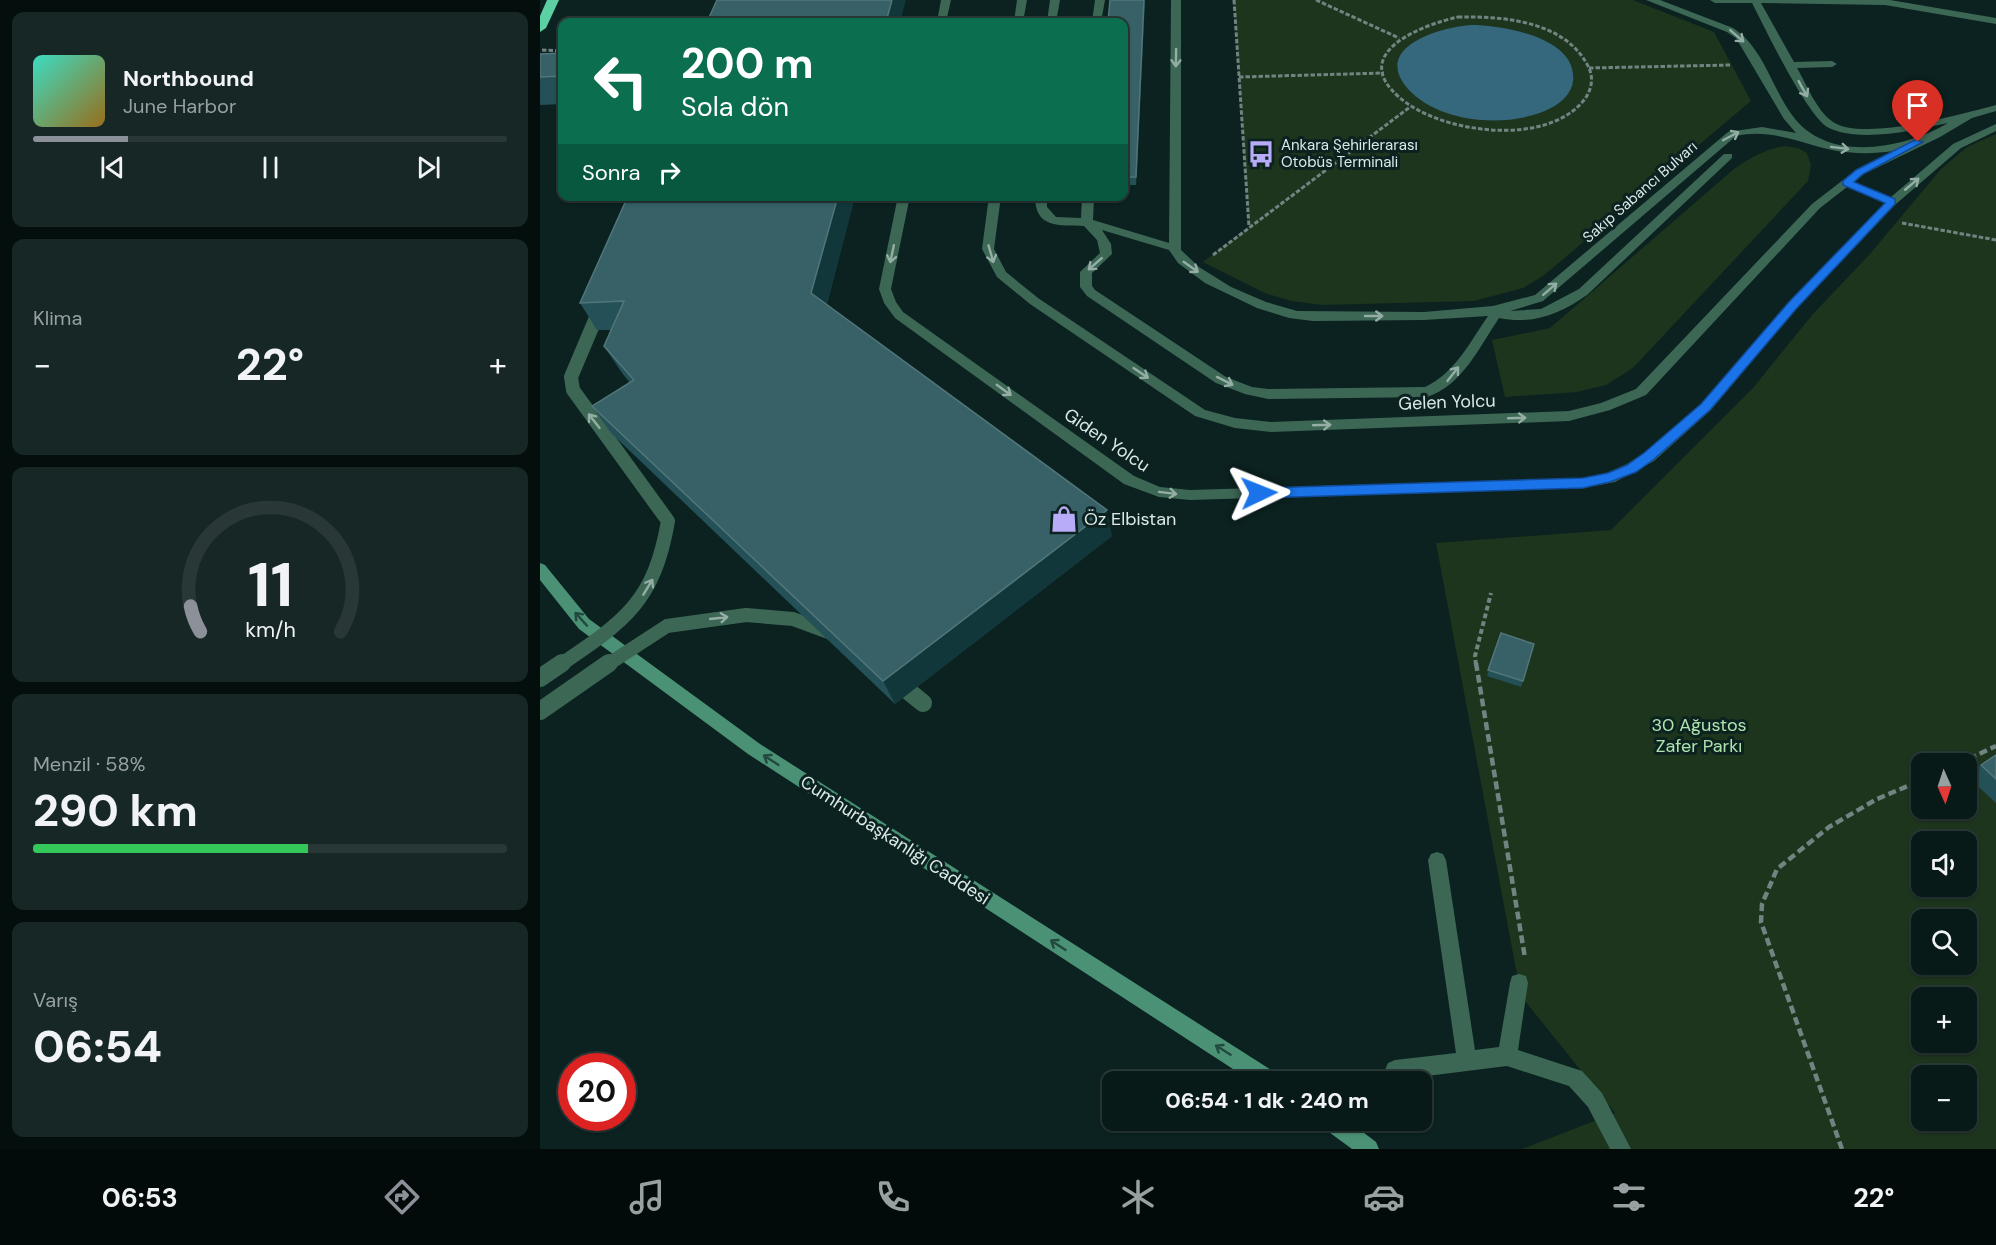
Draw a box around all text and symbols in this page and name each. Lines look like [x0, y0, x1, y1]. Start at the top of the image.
one-way arrow [1729, 29, 1744, 43]
text: 200 m [681, 36, 814, 91]
icon: left [582, 42, 660, 120]
one-way arrow [1170, 48, 1182, 68]
text: Northbound [123, 64, 254, 93]
one-way arrow [1798, 79, 1809, 97]
pin [1892, 80, 1943, 142]
text: Sola dön [681, 89, 789, 124]
icon: arrive [1901, 89, 1934, 122]
text: June Harbor [123, 93, 236, 119]
one-way arrow [1721, 130, 1739, 141]
place label: Ankara Şehirlerarası Otobüs Terminali [1281, 135, 1418, 172]
street label: Sakıp Sabancı Bulvarı [1578, 137, 1702, 247]
bus stop icon: Ankara Şehirlerarası Otobüs Terminali [1246, 139, 1276, 169]
one-way arrow [1830, 142, 1849, 153]
icon: previous [96, 151, 129, 184]
icon: pause [254, 151, 287, 184]
icon: next [412, 151, 445, 184]
icon: right [653, 156, 686, 189]
text: Sonra [582, 158, 641, 187]
one-way arrow [1904, 177, 1919, 191]
one-way arrow [886, 243, 897, 263]
one-way arrow [986, 244, 997, 263]
one-way arrow [1088, 257, 1103, 271]
one-way arrow [1182, 261, 1198, 273]
one-way arrow [1542, 282, 1558, 295]
text: Klima [33, 305, 82, 331]
one-way arrow [1364, 310, 1384, 322]
text: 22° [236, 335, 304, 394]
text: − [33, 343, 51, 386]
text: + [489, 343, 507, 386]
one-way arrow [1446, 366, 1459, 382]
one-way arrow [1133, 367, 1149, 379]
one-way arrow [1215, 375, 1233, 387]
one-way arrow [995, 384, 1011, 396]
street label: Gelen Yolcu [1398, 388, 1496, 416]
street label: Giden Yolcu [1059, 403, 1155, 477]
one-way arrow [1507, 412, 1526, 424]
one-way arrow [587, 413, 600, 429]
one-way arrow [1312, 419, 1332, 431]
position arrow [1227, 461, 1291, 525]
one-way arrow [1157, 487, 1177, 498]
shop icon: Öz Elbistan [1049, 504, 1079, 534]
place label: Öz Elbistan [1084, 507, 1176, 531]
text: 11 [247, 544, 293, 625]
one-way arrow [643, 579, 655, 596]
one-way arrow [574, 612, 588, 627]
one-way arrow [708, 612, 728, 623]
text: km/h [245, 616, 295, 644]
park label: 30 Ağustos Zafer Parkı [1651, 713, 1747, 758]
text: Menzil · 58% [33, 751, 145, 777]
one-way arrow [763, 753, 780, 765]
north arrow [1911, 753, 1977, 819]
map controls [1911, 753, 1977, 1131]
street label: Cumhurbaşkanlığı Caddesi [796, 770, 994, 910]
text: 290 km [33, 781, 198, 840]
button: sound [1911, 831, 1977, 897]
button: search [1911, 909, 1977, 975]
one-way arrow [1050, 939, 1067, 951]
text: Varış [33, 987, 78, 1013]
button: + [1911, 987, 1977, 1053]
text: 06:54 [33, 1017, 162, 1076]
one-way arrow [1215, 1044, 1232, 1056]
speed limit sign: 20 [558, 1053, 636, 1131]
button: − [1911, 1065, 1977, 1131]
text: 06:54 · 1 dk · 240 m [1165, 1086, 1369, 1115]
icon: directions [381, 1176, 423, 1218]
icon: music [626, 1176, 668, 1218]
icon: phone [872, 1176, 914, 1218]
icon: climate [1117, 1176, 1159, 1218]
icon: car [1363, 1176, 1405, 1218]
icon: filters [1608, 1176, 1650, 1218]
text: 06:53 [102, 1180, 178, 1215]
text: 22° [1853, 1180, 1894, 1215]

